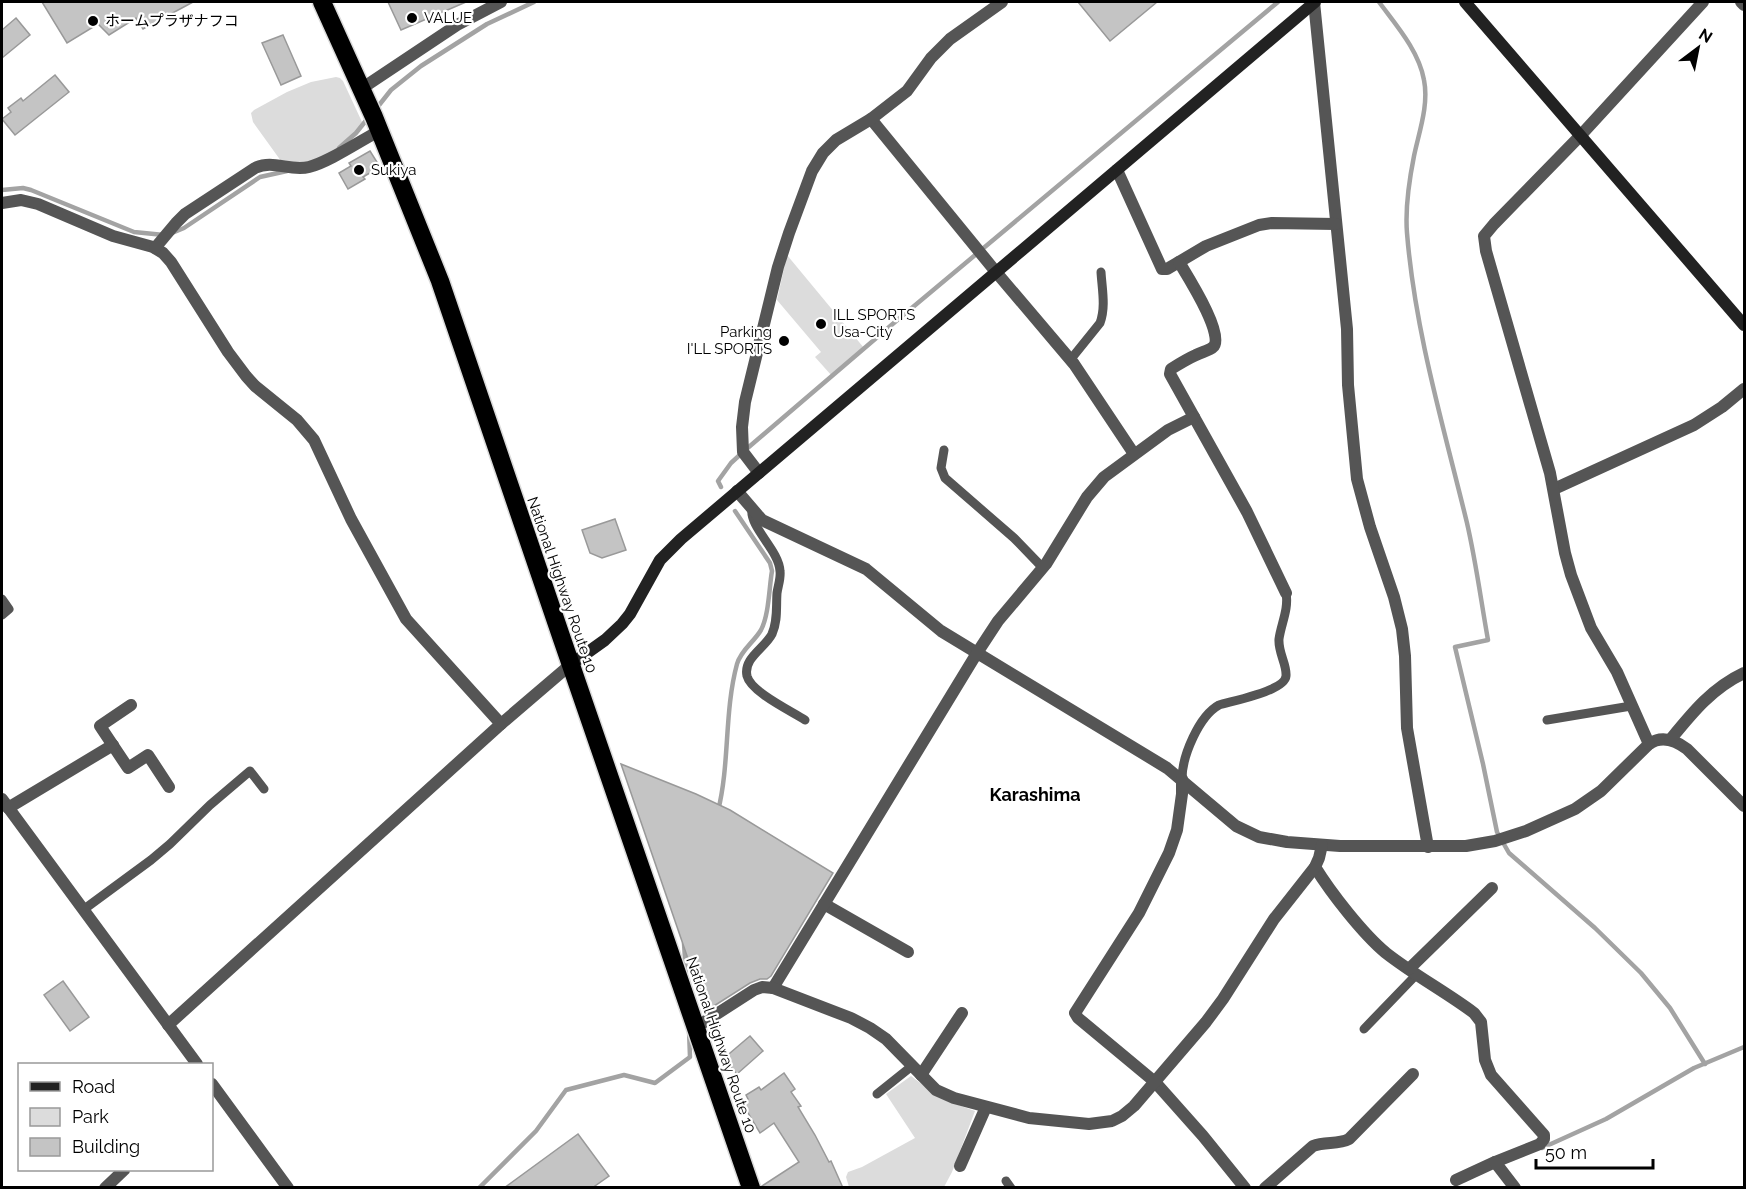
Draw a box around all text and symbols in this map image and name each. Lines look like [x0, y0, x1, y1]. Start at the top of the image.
place label: VALUE [424, 9, 472, 27]
marker: VALUE [405, 11, 419, 25]
place label: ホームプラザナフコ [105, 12, 239, 30]
marker: ホームプラザナフコ [86, 14, 100, 28]
north arrow [1668, 18, 1728, 78]
text: N [1695, 24, 1716, 47]
place label: Sukiya [371, 161, 416, 179]
marker: Sukiya [352, 163, 366, 177]
place label: ILL SPORTS Usa-City [833, 306, 915, 341]
marker: ILL SPORTS Usa-City [814, 317, 828, 331]
place label: Parking I'LL SPORTS [687, 323, 772, 358]
marker: Parking I'LL SPORTS [777, 334, 791, 348]
street label: National Highway Route 10 [523, 494, 601, 676]
district label: Karashima [989, 784, 1081, 805]
street label: National Highway Route 10 [682, 954, 760, 1136]
legend [18, 1063, 213, 1171]
text: Road [72, 1076, 115, 1097]
text: Park [72, 1106, 109, 1127]
scale bar [1536, 1132, 1653, 1170]
text: Building [72, 1136, 140, 1157]
text: 50 m [1545, 1142, 1587, 1163]

